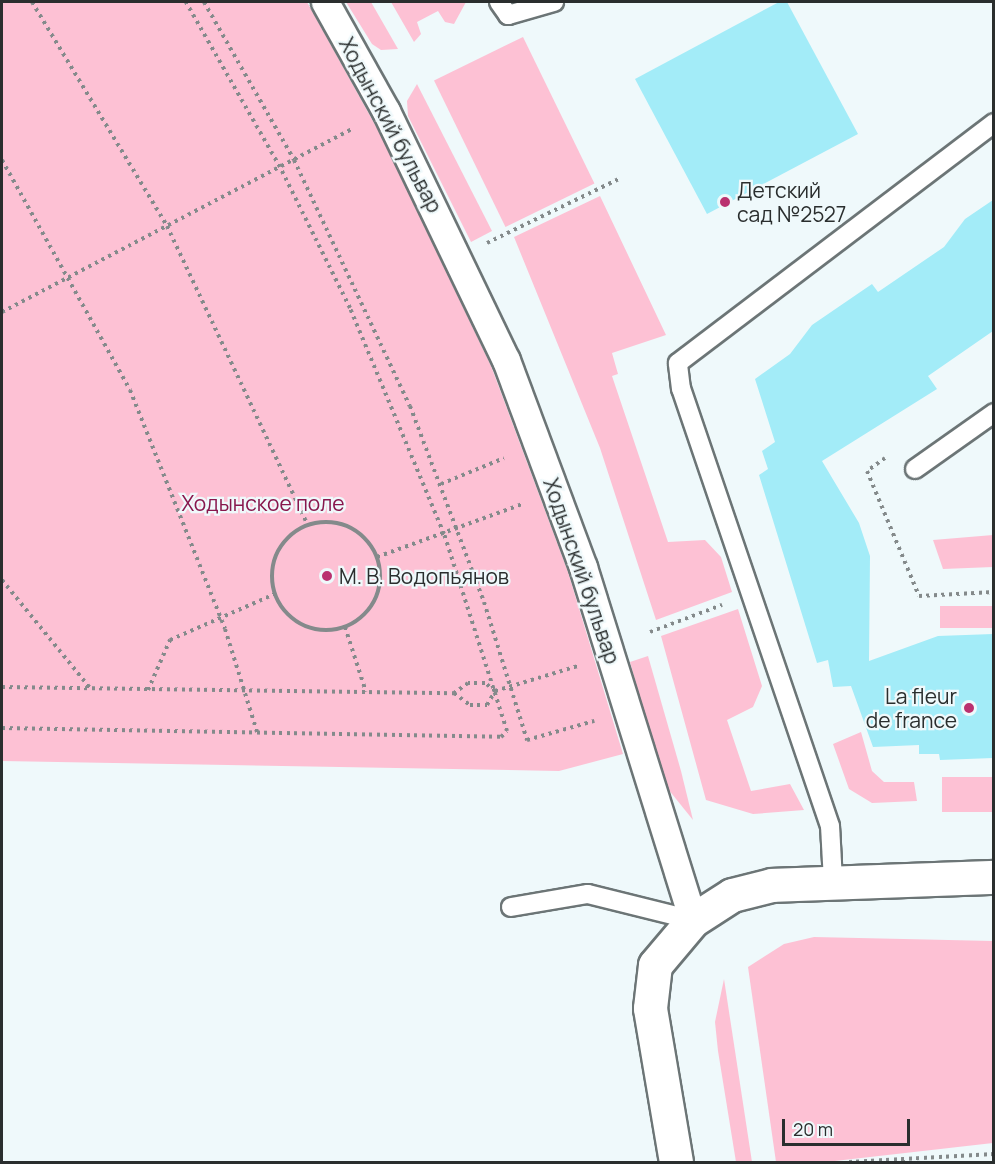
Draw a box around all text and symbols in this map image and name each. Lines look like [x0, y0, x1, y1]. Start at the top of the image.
street label: Ходынский бульвар [334, 33, 448, 217]
place label: Детский сад №2527 [737, 177, 846, 227]
marker: Детский сад №2527 [718, 195, 732, 209]
street label: Ходынский бульвар [538, 475, 626, 667]
park label: Ходынское поле [181, 490, 345, 516]
place label: М. В. Водопьянов [339, 563, 509, 589]
marker: М. В. Водопьянов [320, 569, 334, 583]
place label: La fleur de france [866, 683, 957, 733]
marker: La fleur de france [962, 701, 976, 715]
scale bar [785, 1107, 912, 1145]
text: 20 m [793, 1117, 833, 1141]

